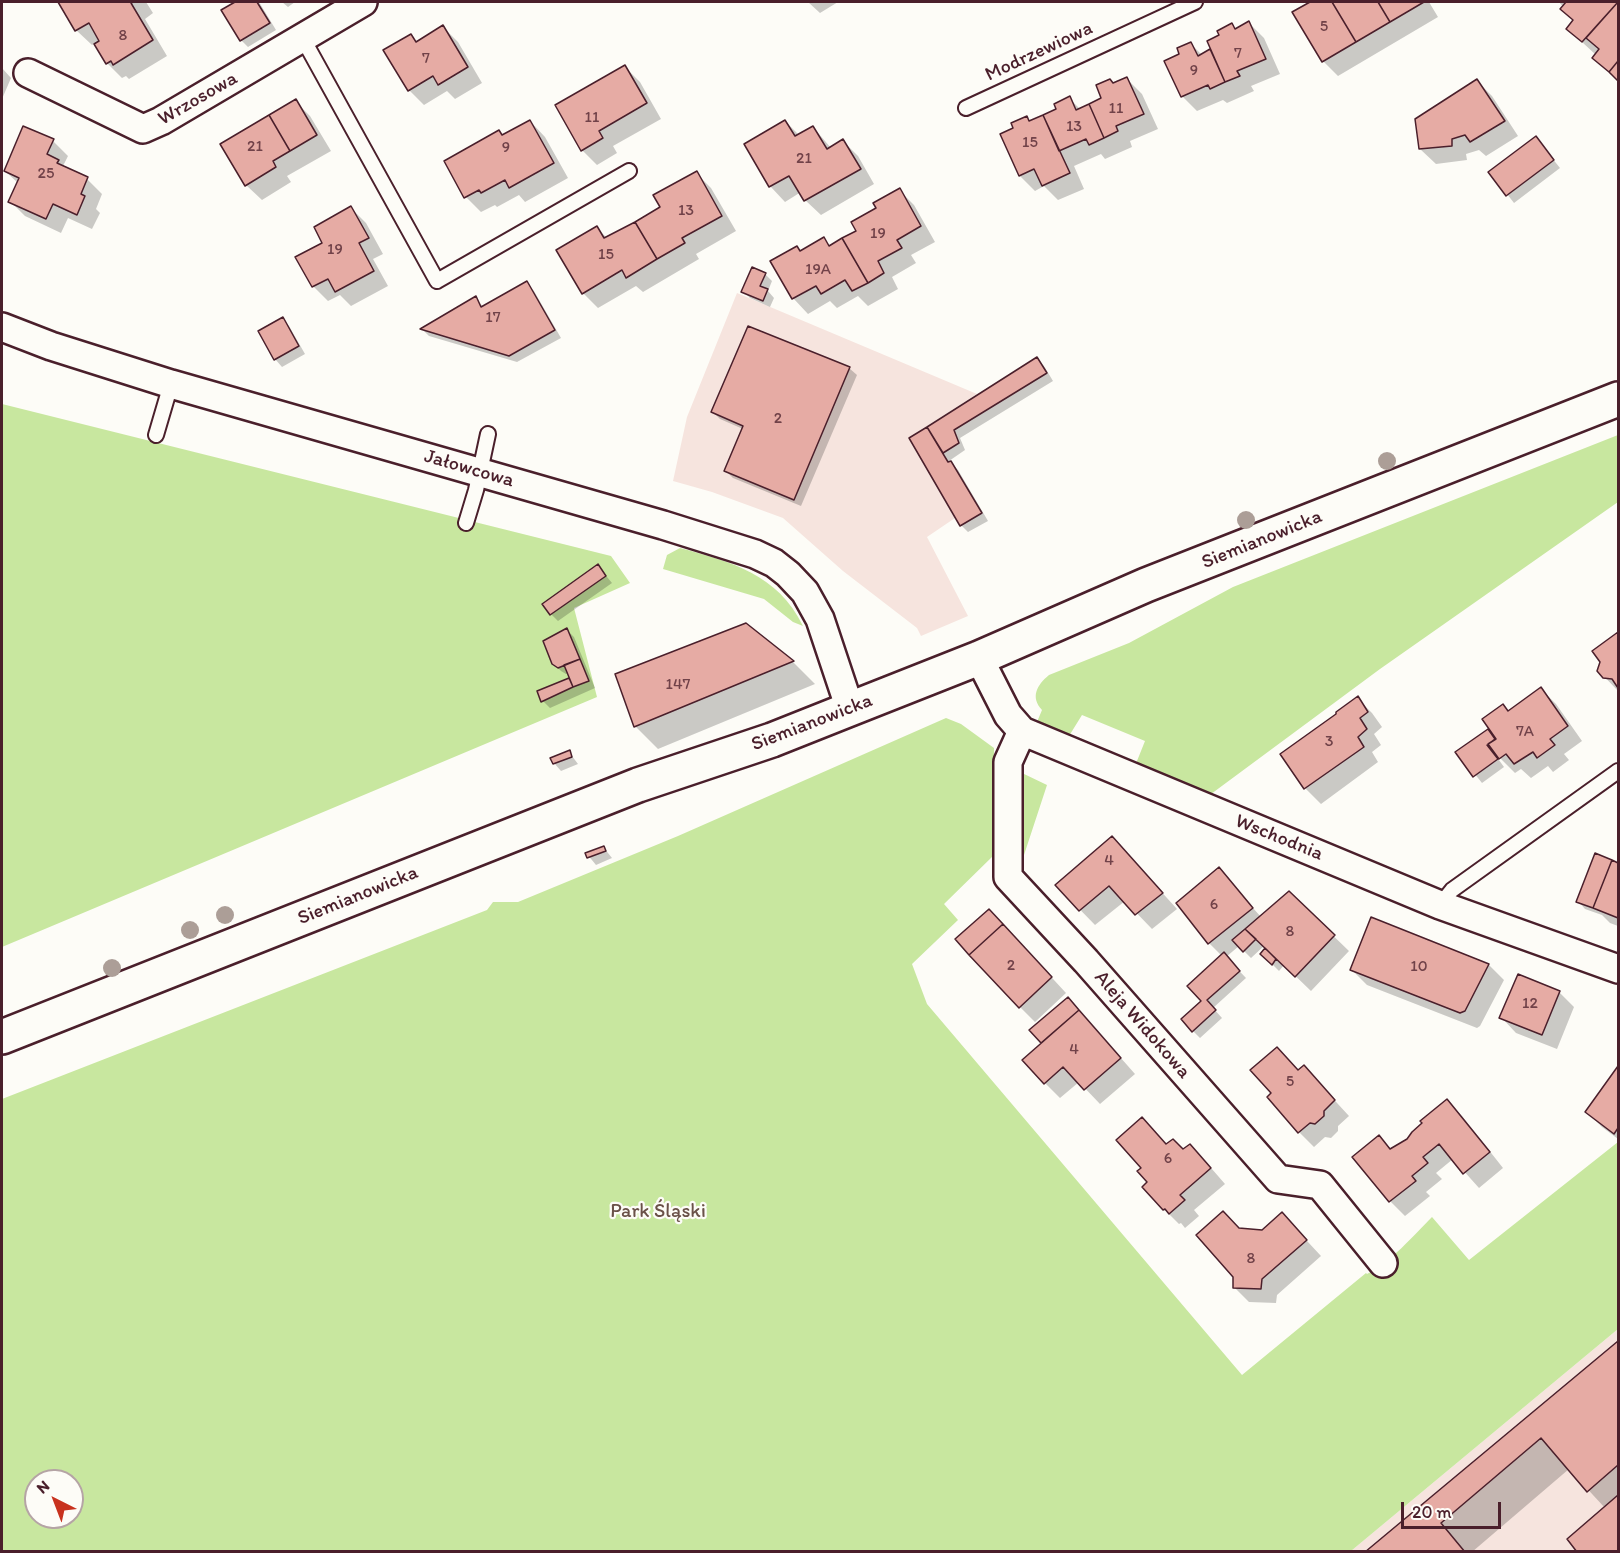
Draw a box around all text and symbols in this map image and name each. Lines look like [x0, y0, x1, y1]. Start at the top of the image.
street label: Modrzewiowa [981, 17, 1097, 87]
house number: 5 [1320, 17, 1328, 37]
house number: 8 [119, 26, 127, 46]
house number: 7 [1234, 44, 1242, 64]
house number: 7 [422, 49, 430, 69]
house number: 9 [1190, 61, 1198, 81]
street label: Wrzosowa [154, 67, 242, 131]
house number: 11 [1109, 99, 1123, 119]
house number: 11 [585, 108, 599, 128]
house number: 13 [1066, 117, 1082, 137]
house number: 15 [1022, 133, 1038, 153]
house number: 21 [247, 137, 263, 157]
house number: 9 [502, 138, 510, 158]
house number: 21 [796, 149, 812, 169]
house number: 25 [38, 164, 54, 184]
house number: 13 [678, 201, 694, 221]
house number: 19 [870, 224, 886, 244]
house number: 19 [327, 240, 343, 260]
house number: 15 [598, 245, 614, 265]
house number: 19A [805, 260, 831, 280]
house number: 17 [485, 308, 501, 328]
house number: 2 [774, 409, 782, 429]
street label: Jałowcowa [421, 445, 517, 493]
street label: Siemianowicka [1198, 505, 1326, 575]
house number: 147 [666, 675, 690, 695]
street label: Siemianowicka [748, 689, 876, 757]
house number: 7A [1516, 722, 1534, 742]
house number: 3 [1325, 732, 1333, 752]
street label: Wschodnia [1231, 809, 1327, 867]
house number: 4 [1104, 851, 1114, 871]
street label: Siemianowicka [294, 861, 422, 931]
house number: 6 [1210, 895, 1218, 915]
house number: 8 [1286, 922, 1294, 942]
house number: 2 [1007, 956, 1015, 976]
house number: 10 [1410, 957, 1428, 977]
street label: Aleja Widokowa [1089, 966, 1195, 1084]
house number: 12 [1522, 994, 1538, 1014]
house number: 4 [1069, 1040, 1079, 1060]
house number: 5 [1286, 1072, 1294, 1092]
house number: 6 [1164, 1149, 1172, 1169]
park label: Park Śląski [610, 1200, 706, 1224]
house number: 8 [1247, 1249, 1255, 1269]
north arrow [24, 1469, 84, 1529]
text: N [33, 1476, 53, 1497]
scale bar [1404, 1490, 1504, 1528]
text: 20 m [1412, 1501, 1452, 1523]

